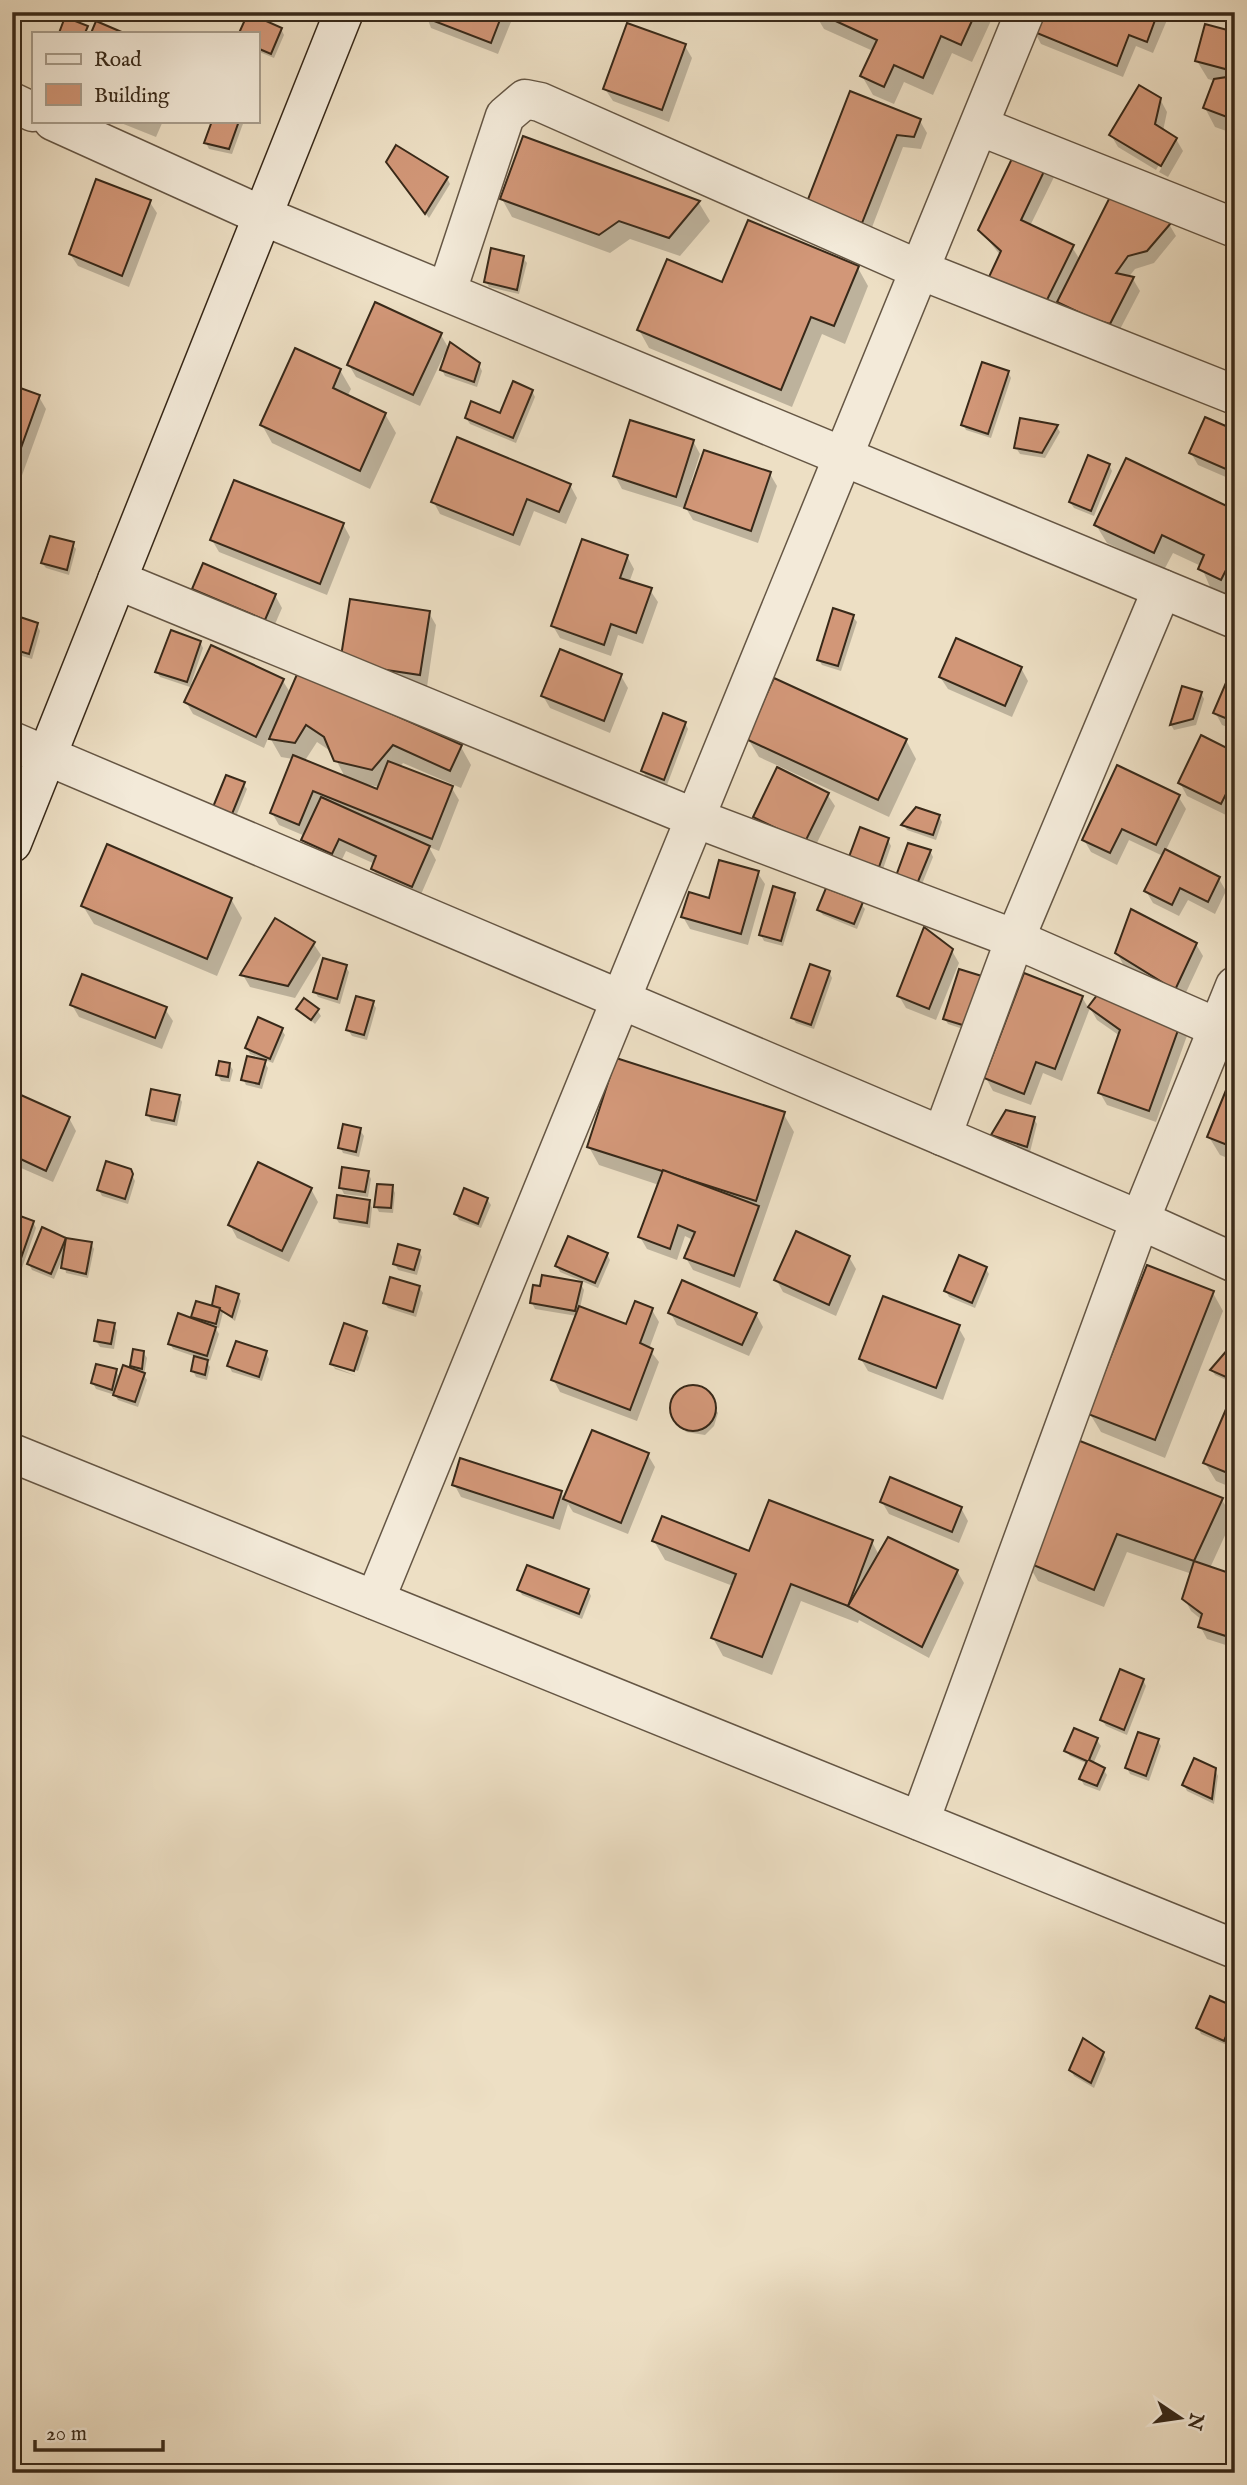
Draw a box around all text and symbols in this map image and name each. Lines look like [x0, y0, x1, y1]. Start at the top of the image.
legend [32, 32, 259, 122]
text: Road [94, 47, 142, 74]
text: Building [94, 83, 170, 110]
north arrow [1146, 2384, 1216, 2454]
scale bar [35, 2408, 163, 2452]
text: N [1181, 2410, 1208, 2433]
text: 20 m [46, 2421, 87, 2448]

